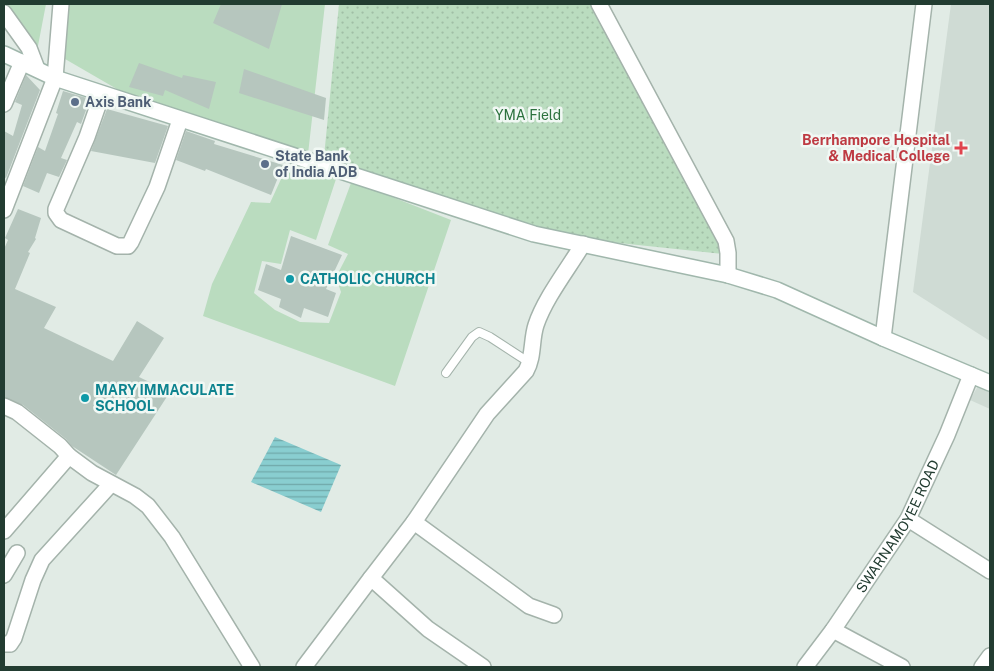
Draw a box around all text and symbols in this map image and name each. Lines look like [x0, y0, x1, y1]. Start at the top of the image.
place label: Axis Bank [85, 94, 151, 110]
marker: Axis Bank [69, 96, 81, 108]
park label: YMA Field [495, 107, 561, 123]
place label: Berrhampore Hospital & Medical College [802, 132, 950, 164]
marker: Berrhampore Hospital & Medical College [954, 141, 968, 155]
place label: State Bank of India ADB [275, 148, 357, 180]
marker: State Bank of India ADB [259, 158, 271, 170]
place label: CATHOLIC CHURCH [300, 271, 436, 287]
marker: CATHOLIC CHURCH [284, 273, 296, 285]
place label: MARY IMMACULATE SCHOOL [95, 382, 234, 414]
marker: MARY IMMACULATE SCHOOL [79, 392, 91, 404]
street label: SWARNAMOYEE ROAD [853, 457, 942, 596]

